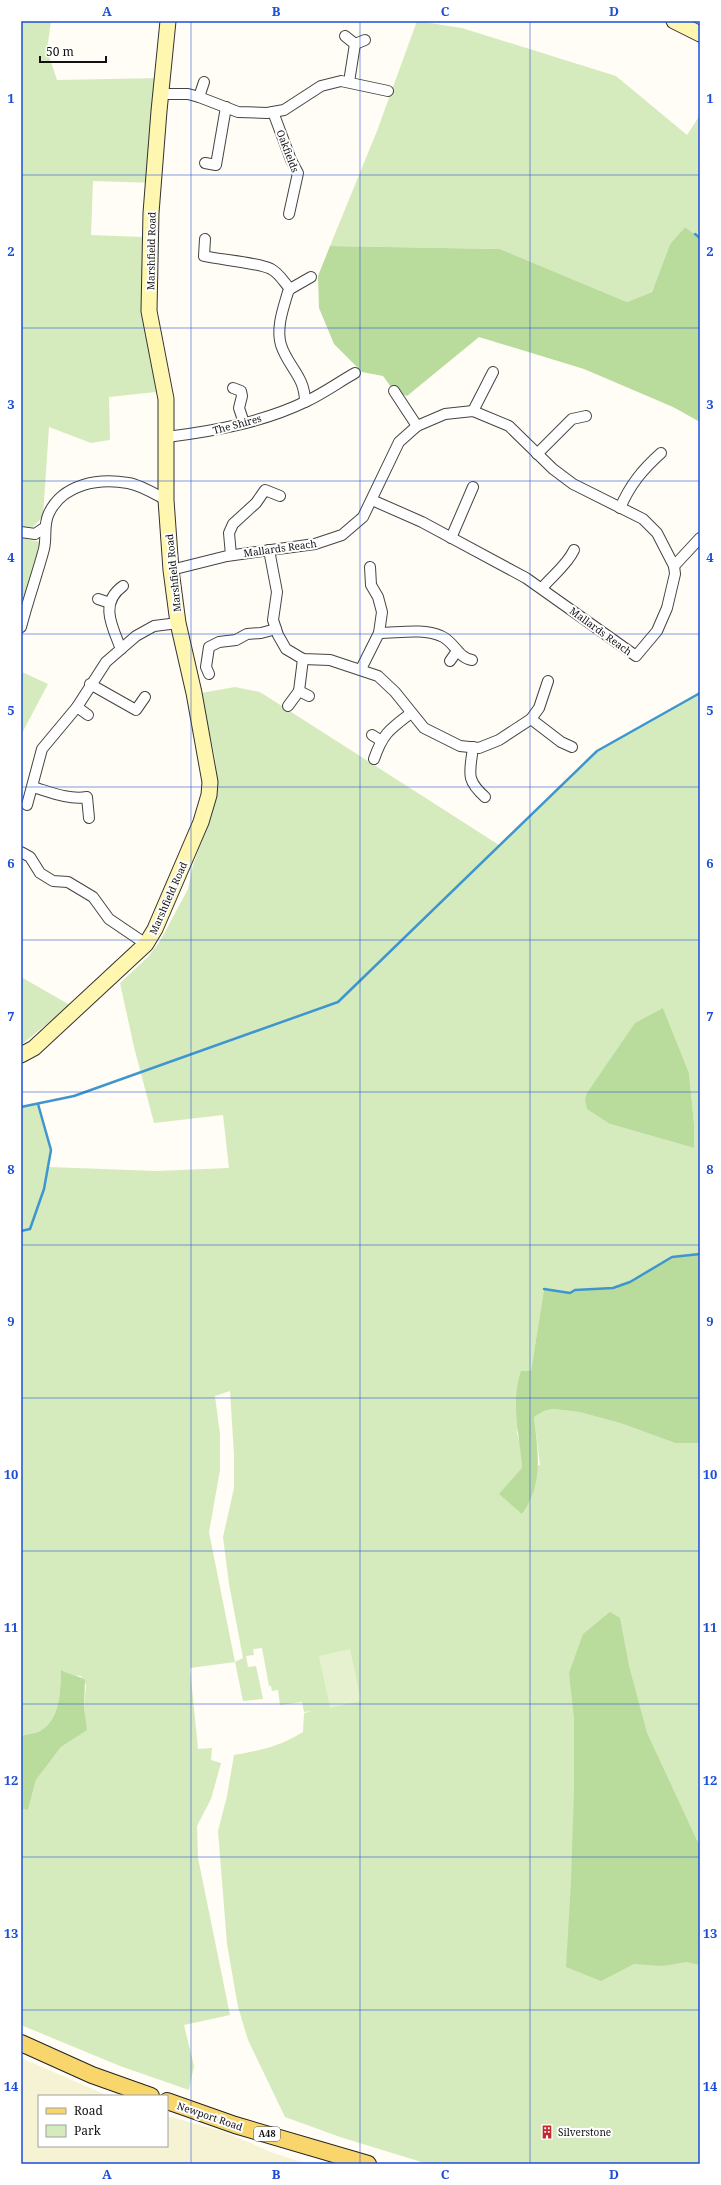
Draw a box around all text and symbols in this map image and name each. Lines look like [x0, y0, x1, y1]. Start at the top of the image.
text: A [102, 2, 112, 20]
text: B [272, 2, 281, 20]
text: C [441, 2, 450, 20]
text: D [609, 2, 619, 20]
scale bar [40, 38, 106, 64]
text: 50 m [46, 43, 74, 60]
text: 1 [7, 89, 15, 107]
text: 1 [706, 89, 714, 107]
street label: Oakfields [273, 128, 303, 175]
street label: Marshfield Road [143, 212, 159, 290]
text: 2 [7, 242, 15, 260]
text: 2 [706, 242, 714, 260]
text: 3 [7, 395, 15, 413]
text: 3 [706, 395, 714, 413]
street label: The Shires [211, 411, 263, 437]
street label: Marshfield Road [162, 533, 184, 613]
street label: Mallards Reach [243, 536, 318, 560]
text: 4 [7, 548, 15, 566]
text: 4 [706, 548, 714, 566]
street label: Mallards Reach [567, 604, 635, 659]
text: 5 [7, 701, 15, 719]
text: 5 [706, 701, 714, 719]
text: 6 [7, 854, 15, 872]
text: 6 [706, 854, 714, 872]
street label: Marshfield Road [146, 859, 190, 937]
text: 7 [7, 1007, 15, 1025]
text: 7 [706, 1007, 714, 1025]
text: 8 [7, 1160, 15, 1178]
text: 8 [706, 1160, 714, 1178]
text: 9 [7, 1312, 15, 1330]
text: 9 [706, 1312, 714, 1330]
text: 10 [4, 1465, 18, 1483]
text: 10 [703, 1465, 717, 1483]
text: 11 [4, 1618, 18, 1636]
text: 11 [703, 1618, 717, 1636]
text: 12 [4, 1771, 18, 1789]
text: 12 [703, 1771, 717, 1789]
text: 13 [4, 1924, 18, 1942]
text: 13 [703, 1924, 717, 1942]
text: 14 [4, 2077, 19, 2095]
text: 14 [703, 2077, 718, 2095]
legend [38, 2095, 168, 2147]
street label: Newport Road [175, 2098, 245, 2134]
text: Road [74, 2102, 104, 2119]
text: Park [74, 2122, 102, 2139]
building icon: Silverstone [539, 2124, 555, 2140]
place label: Silverstone [558, 2125, 611, 2139]
road number: A48 [254, 2127, 280, 2141]
text: A [102, 2165, 112, 2183]
text: B [272, 2165, 281, 2183]
text: C [441, 2165, 450, 2183]
text: D [609, 2165, 619, 2183]

